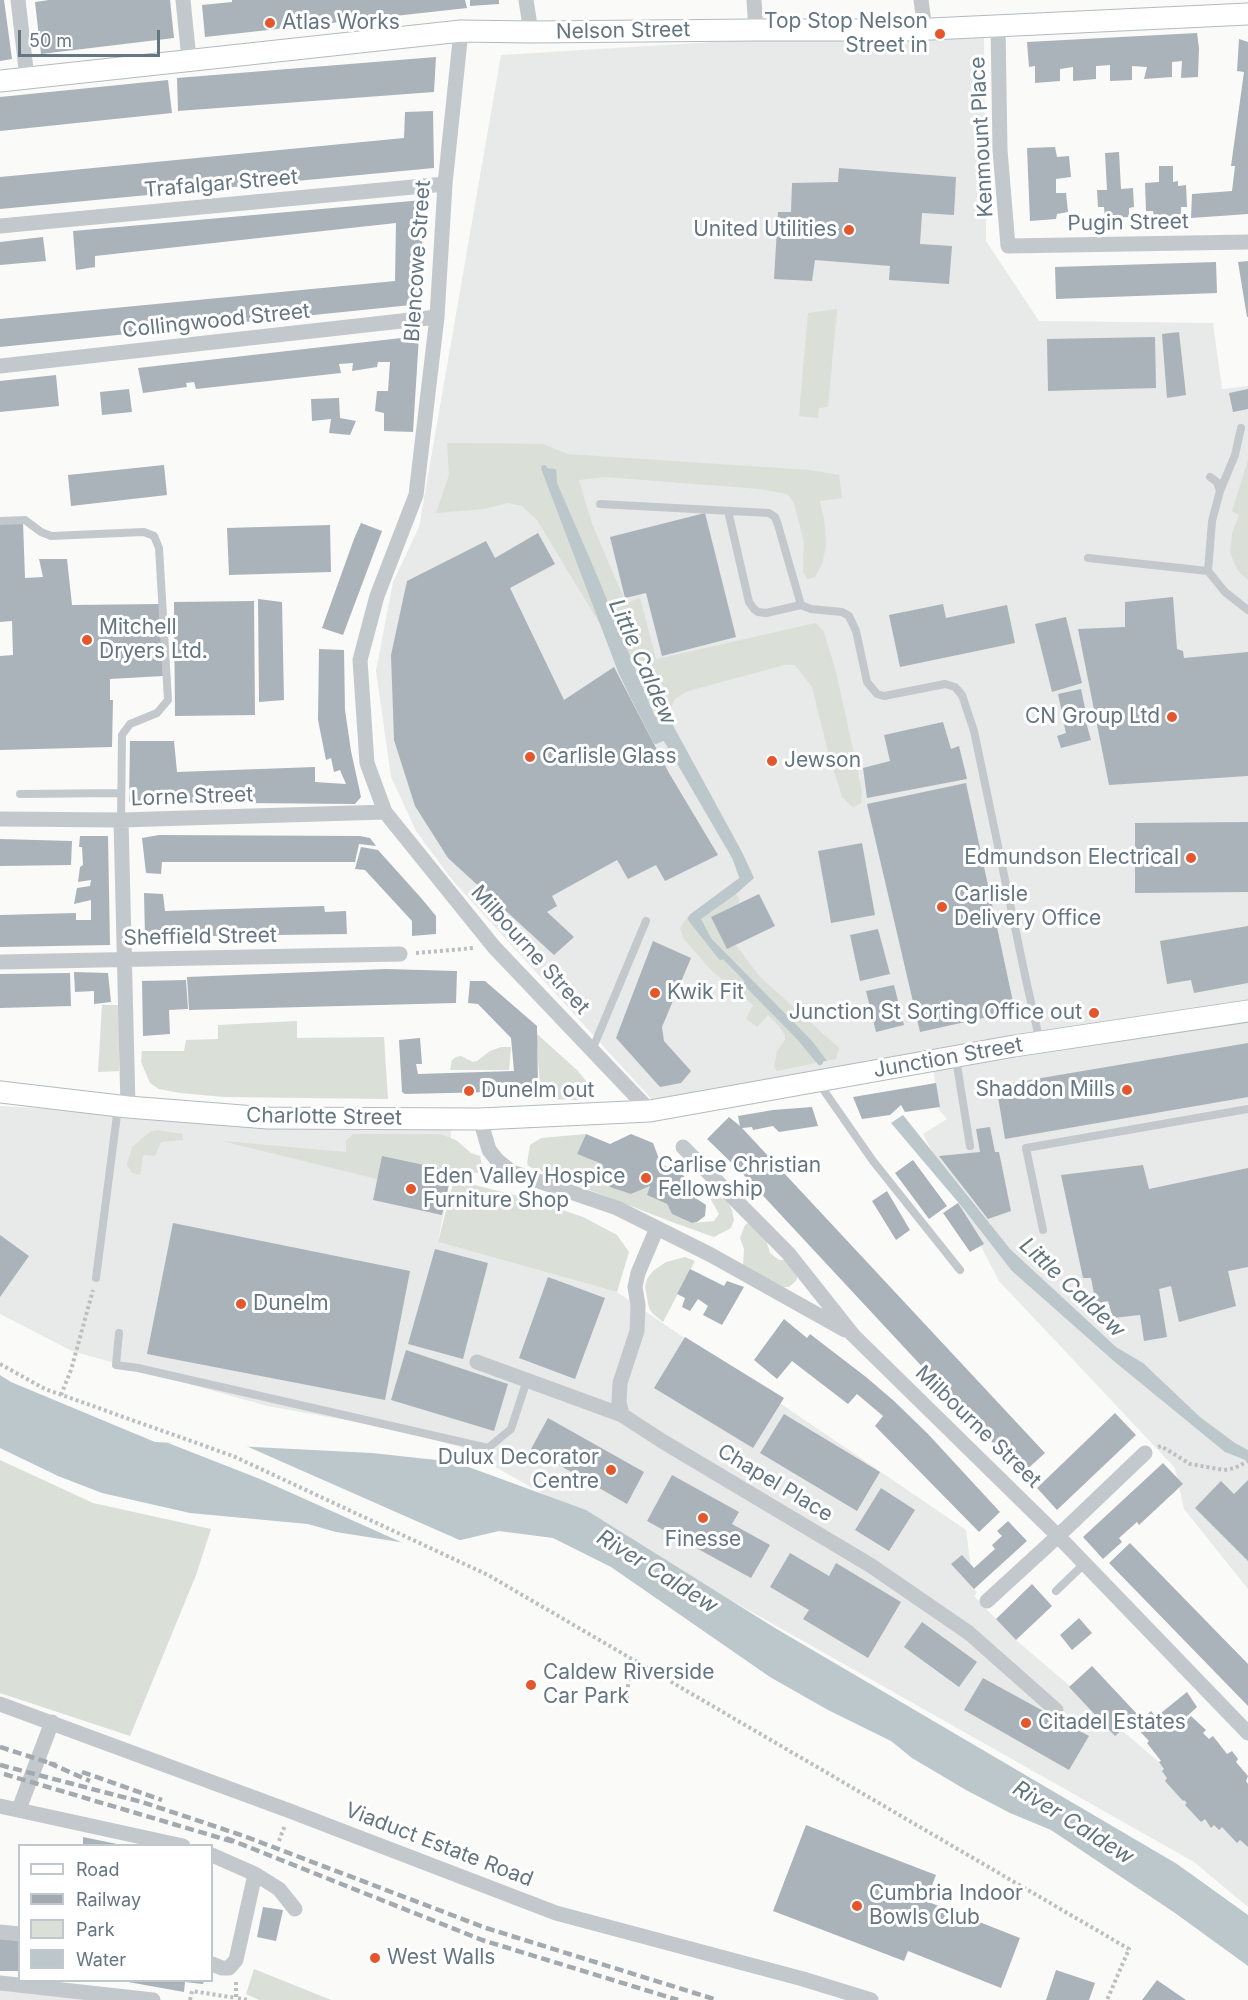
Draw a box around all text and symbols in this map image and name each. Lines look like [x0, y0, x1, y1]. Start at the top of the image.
place label: Top Stop Nelson Street in [764, 9, 928, 59]
place label: Atlas Works [282, 10, 400, 36]
marker: Atlas Works [263, 16, 277, 30]
street label: Nelson Street [556, 17, 690, 45]
scale bar [21, 18, 164, 56]
marker: Top Stop Nelson Street in [933, 27, 947, 41]
text: 50 m [29, 30, 72, 51]
street label: Kenmount Place [965, 56, 999, 218]
street label: Trafalgar Street [143, 165, 299, 203]
street label: Blencowe Street [400, 179, 436, 343]
street label: Pugin Street [1067, 209, 1189, 237]
place label: United Utilities [693, 217, 837, 243]
marker: United Utilities [842, 223, 856, 237]
street label: Collingwood Street [121, 299, 311, 343]
water label: Little Caldew [603, 595, 681, 729]
place label: Mitchell Dryers Ltd. [99, 615, 208, 665]
marker: Mitchell Dryers Ltd. [80, 633, 94, 647]
place label: CN Group Ltd [1025, 704, 1160, 730]
marker: CN Group Ltd [1165, 710, 1179, 724]
place label: Carlisle Glass [542, 744, 677, 770]
place label: Jewson [784, 748, 861, 774]
marker: Carlisle Glass [523, 750, 537, 764]
marker: Jewson [765, 754, 779, 768]
street label: Lorne Street [130, 782, 254, 812]
place label: Edmundson Electrical [964, 845, 1179, 871]
marker: Edmundson Electrical [1184, 851, 1198, 865]
street label: Milbourne Street [465, 880, 595, 1020]
place label: Carlisle Delivery Office [954, 882, 1101, 932]
marker: Carlisle Delivery Office [935, 900, 949, 914]
street label: Sheffield Street [123, 923, 277, 951]
place label: Kwik Fit [667, 980, 744, 1006]
marker: Kwik Fit [648, 986, 662, 1000]
place label: Junction St Sorting Office out [789, 1000, 1082, 1026]
marker: Junction St Sorting Office out [1087, 1006, 1101, 1020]
street label: Junction Street [871, 1032, 1025, 1084]
place label: Shaddon Mills [975, 1077, 1115, 1103]
place label: Dunelm out [481, 1078, 594, 1104]
marker: Shaddon Mills [1120, 1083, 1134, 1097]
marker: Dunelm out [462, 1084, 476, 1098]
street label: Charlotte Street [246, 1103, 402, 1131]
place label: Carlise Christian Fellowship [658, 1153, 821, 1203]
place label: Eden Valley Hospice Furniture Shop [423, 1164, 625, 1214]
marker: Carlise Christian Fellowship [639, 1171, 653, 1185]
marker: Eden Valley Hospice Furniture Shop [404, 1182, 418, 1196]
water label: Little Caldew [1014, 1232, 1130, 1344]
place label: Dunelm [253, 1291, 329, 1317]
marker: Dunelm [234, 1297, 248, 1311]
street label: Milbourne Street [910, 1361, 1046, 1493]
street label: Chapel Place [713, 1439, 837, 1527]
place label: Dulux Decorator Centre [438, 1445, 599, 1495]
marker: Dulux Decorator Centre [604, 1463, 618, 1477]
marker: Finesse [696, 1511, 710, 1525]
water label: River Caldew [592, 1524, 722, 1620]
place label: Finesse [665, 1527, 741, 1553]
place label: Caldew Riverside Car Park [543, 1660, 714, 1710]
marker: Caldew Riverside Car Park [524, 1678, 538, 1692]
place label: Citadel Estates [1038, 1710, 1186, 1736]
marker: Citadel Estates [1019, 1716, 1033, 1730]
water label: River Caldew [1008, 1775, 1138, 1871]
street label: Viaduct Estate Road [341, 1798, 537, 1892]
legend [18, 1844, 213, 1982]
text: Road [76, 1859, 119, 1880]
place label: Cumbria Indoor Bowls Club [869, 1881, 1023, 1931]
text: Railway [76, 1889, 141, 1910]
marker: Cumbria Indoor Bowls Club [850, 1899, 864, 1913]
text: Park [76, 1919, 115, 1940]
place label: West Walls [387, 1945, 495, 1971]
text: Water [76, 1949, 126, 1970]
marker: West Walls [368, 1951, 382, 1965]

